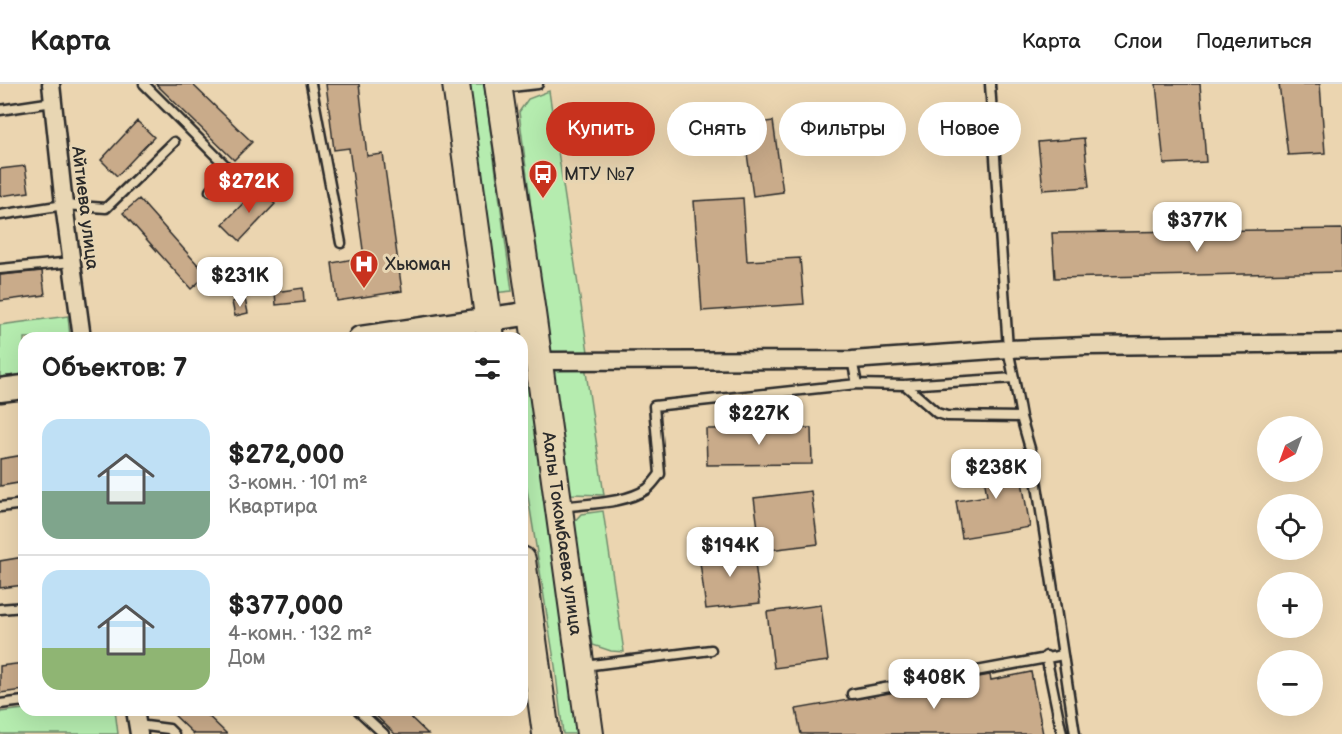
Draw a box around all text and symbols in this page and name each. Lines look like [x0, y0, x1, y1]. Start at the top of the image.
text: Карта [30, 25, 110, 58]
text: Карта [1022, 29, 1081, 54]
text: Слои [1114, 29, 1163, 54]
text: Поделиться [1196, 29, 1312, 54]
chip: Купить [546, 102, 655, 156]
chip: Снять [667, 102, 767, 156]
chip: Фильтры [779, 102, 906, 156]
chip: Новое [918, 102, 1021, 156]
street label: Айтиева улица [67, 144, 103, 271]
bus stop icon: МТУ №7 [527, 158, 559, 200]
pin: $272K [207, 163, 291, 214]
place label: МТУ №7 [564, 164, 634, 185]
text: $272K [218, 170, 280, 194]
pin: $377K [1155, 202, 1239, 253]
text: $377K [1167, 209, 1227, 233]
hospital icon: Хьюман [348, 248, 380, 290]
place label: Хьюман [385, 254, 451, 275]
pin: $231K [198, 257, 282, 308]
text: $231K [211, 264, 269, 288]
icon: filters [471, 352, 504, 385]
text: Объектов: 7 [42, 353, 187, 384]
pin: $227K [717, 395, 801, 446]
text: $227K [728, 402, 790, 426]
north arrow [1257, 416, 1323, 482]
map controls [1257, 416, 1323, 716]
street label: Аалы Токомбаева улица [538, 429, 587, 637]
text: $272,000 [228, 440, 344, 471]
icon: home [90, 443, 162, 515]
pin: $238K [954, 449, 1038, 500]
text: $238K [965, 456, 1027, 480]
text: 3-комн. · 101 m² [228, 471, 368, 495]
button: locate [1257, 494, 1323, 560]
text: Квартира [228, 495, 318, 519]
pin: $194K [688, 527, 772, 578]
text: $194K [701, 534, 759, 558]
button: + [1257, 572, 1323, 638]
text: $377,000 [228, 591, 343, 622]
icon: home [90, 594, 162, 666]
text: 4-комн. · 132 m² [228, 622, 372, 646]
text: Дом [228, 646, 266, 670]
button: − [1257, 650, 1323, 716]
pin: $408K [892, 659, 976, 710]
text: $408K [902, 666, 966, 690]

